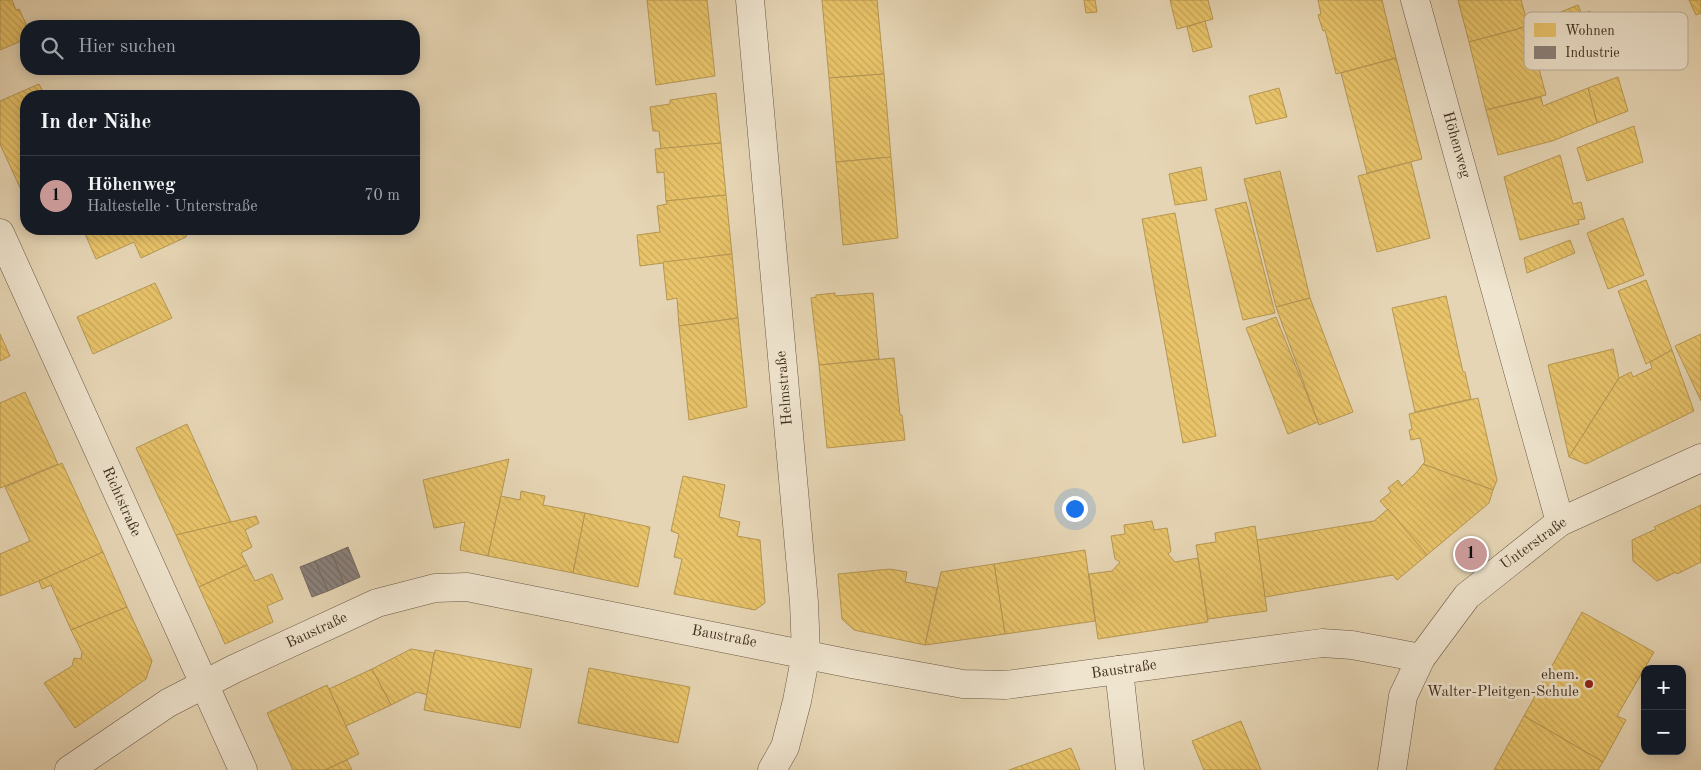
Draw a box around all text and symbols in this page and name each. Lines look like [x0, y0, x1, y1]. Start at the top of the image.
legend [1524, 12, 1688, 70]
search box [20, 20, 420, 75]
text: Wohnen [1565, 24, 1615, 38]
icon: search [38, 34, 66, 62]
text: Hier suchen [78, 38, 176, 57]
text: Industrie [1565, 46, 1620, 60]
street label: Höhenweg [1439, 110, 1473, 180]
text: In der Nähe [40, 112, 151, 133]
text: Höhenweg [87, 176, 176, 195]
text: 1 [51, 188, 61, 204]
text: 70 m [364, 188, 400, 204]
text: Haltestelle · Unterstraße [87, 199, 258, 215]
street label: Helmstraße [774, 350, 796, 426]
street label: Richtstraße [99, 465, 143, 539]
your location [1062, 496, 1088, 522]
street label: Unterstraße [1498, 515, 1570, 573]
pin: 1 [1455, 535, 1487, 573]
street label: Baustraße [284, 610, 350, 652]
street label: Baustraße [690, 623, 758, 651]
street label: Baustraße [1090, 658, 1158, 682]
map controls [1641, 665, 1686, 755]
button: + [1641, 665, 1686, 710]
place label: ehem. Walter-Pleitgen-Schule [1427, 668, 1579, 700]
marker: ehem. Walter-Pleitgen-Schule [1583, 678, 1595, 690]
button: − [1641, 710, 1686, 755]

